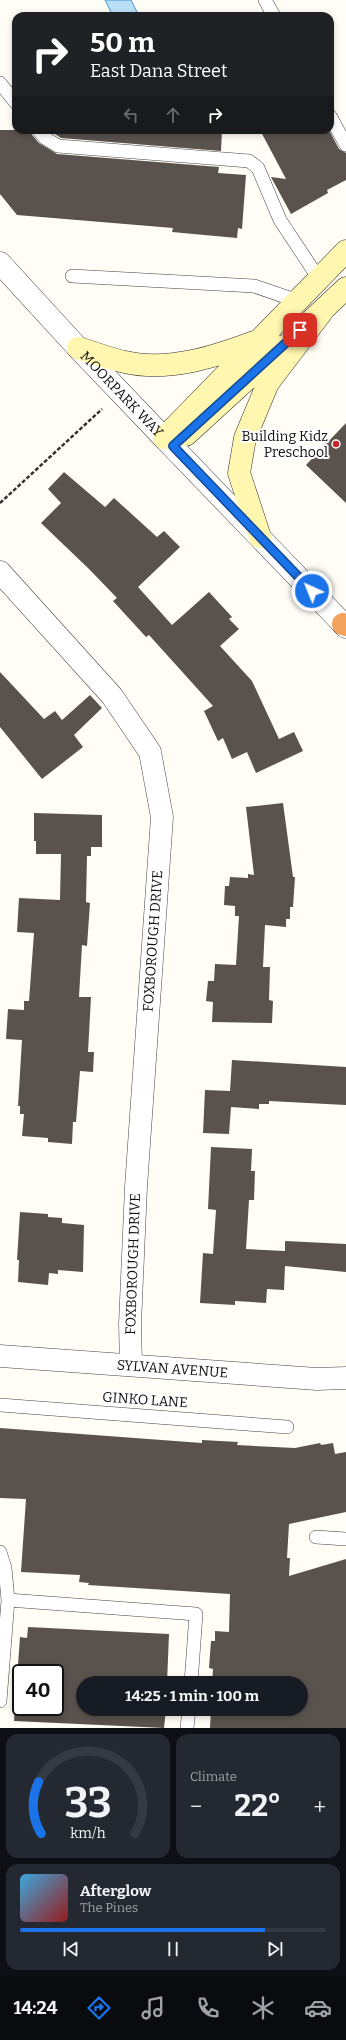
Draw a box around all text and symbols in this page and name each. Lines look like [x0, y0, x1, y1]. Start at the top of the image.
text: 50 m [90, 26, 155, 59]
icon: right [24, 28, 76, 80]
text: East Dana Street [90, 60, 227, 82]
icon: left [120, 104, 142, 126]
icon: ahead [162, 104, 184, 126]
icon: right [204, 104, 226, 126]
pin [283, 313, 317, 347]
icon: arrive [289, 319, 311, 341]
street label: MOORPARK WAY [77, 347, 167, 441]
place label: Building Kidz Preschool [241, 428, 328, 461]
marker: Building Kidz Preschool [331, 439, 341, 449]
position arrow [291, 570, 333, 612]
street label: FOXBOROUGH DRIVE [140, 870, 166, 1012]
street label: FOXBOROUGH DRIVE [122, 1193, 144, 1335]
street label: SYLVAN AVENUE [116, 1356, 229, 1381]
street label: GINKO LANE [102, 1389, 188, 1411]
speed limit sign: 40 [12, 1664, 64, 1716]
text: 14:25 · 1 min · 100 m [125, 1687, 259, 1705]
text: Climate [190, 1769, 237, 1784]
text: 33 [64, 1778, 112, 1828]
text: 22° [234, 1788, 281, 1824]
text: − [190, 1793, 202, 1820]
text: + [313, 1793, 326, 1820]
text: km/h [70, 1825, 106, 1842]
text: Afterglow [80, 1882, 151, 1900]
text: The Pines [80, 1900, 138, 1915]
icon: previous [60, 1938, 82, 1960]
icon: pause [162, 1938, 184, 1960]
icon: next [264, 1938, 286, 1960]
icon: directions [85, 1994, 113, 2022]
icon: music [139, 1994, 167, 2022]
icon: phone [194, 1994, 222, 2022]
icon: climate [249, 1994, 277, 2022]
icon: car [304, 1994, 332, 2022]
text: 14:24 [13, 1997, 58, 2019]

